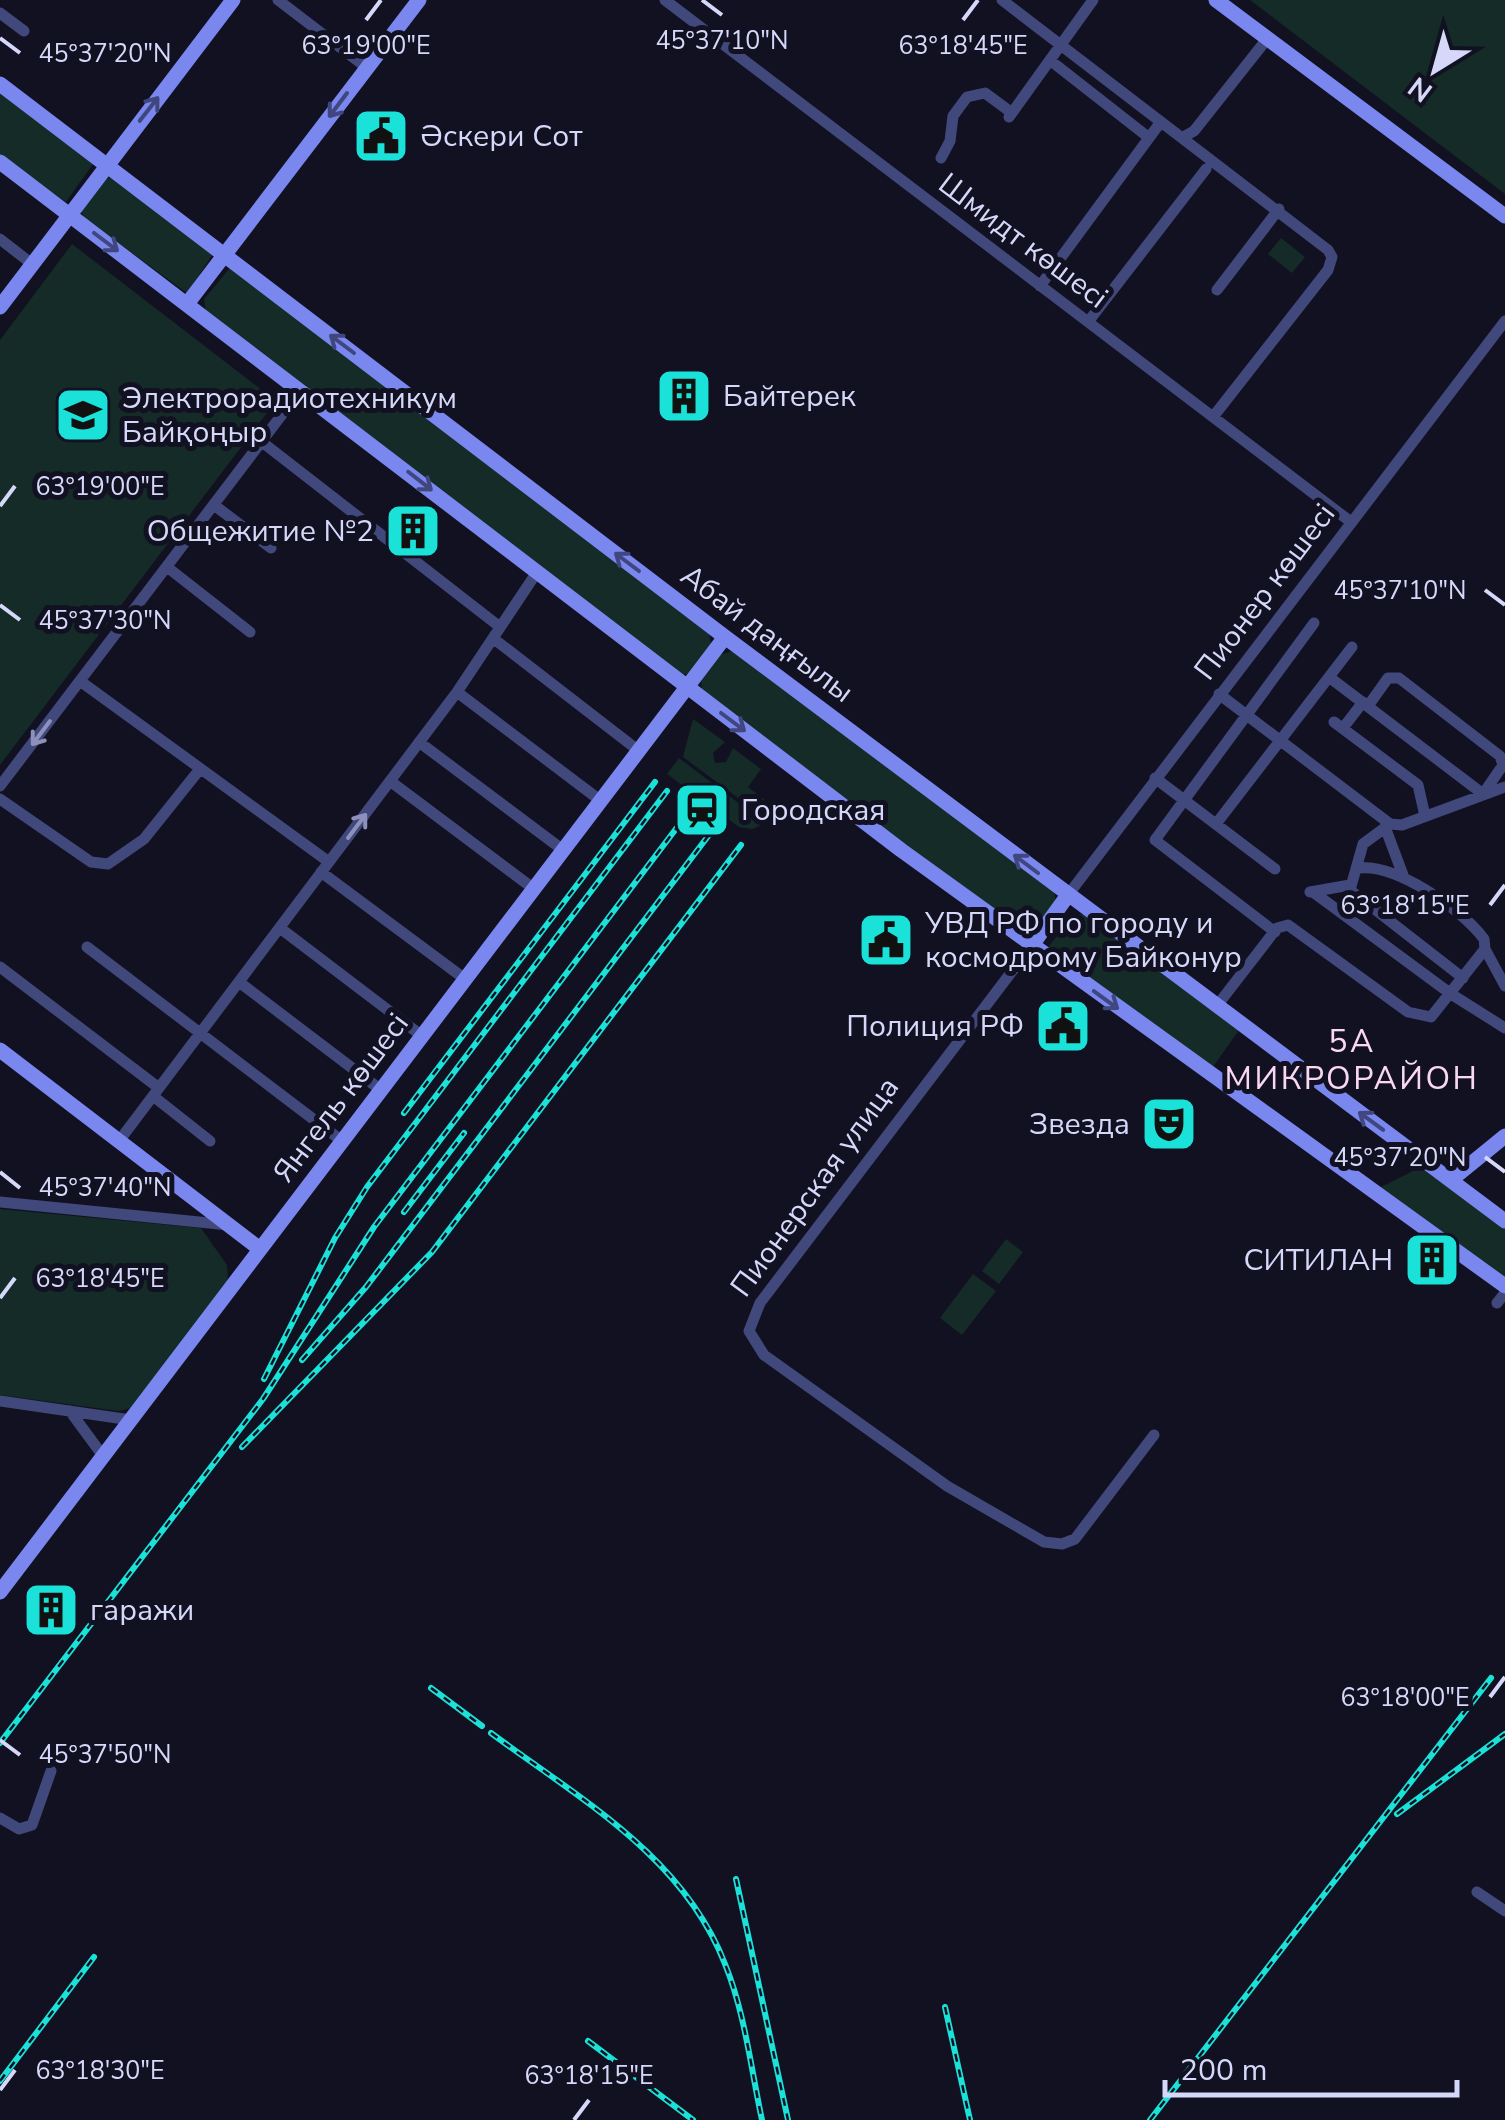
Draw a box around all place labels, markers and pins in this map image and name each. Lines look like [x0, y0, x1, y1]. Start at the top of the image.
public building icon: Әскери Сот [351, 106, 411, 166]
place label: Әскери Сот [420, 116, 583, 157]
building icon: Байтерек [654, 366, 714, 426]
place label: Байтерек [723, 376, 856, 417]
place label: Электрорадиотехникум Байқоңыр [122, 378, 457, 453]
school or university icon: Электрорадиотехникум Байқоңыр [53, 385, 113, 445]
building icon: Общежитие №2 [383, 501, 443, 561]
place label: Общежитие №2 [147, 511, 374, 552]
station icon: Городская [672, 780, 732, 840]
place label: Городская [741, 790, 885, 831]
place label: УВД РФ по городу и космодрому Байконур [924, 903, 1242, 978]
public building icon: УВД РФ по городу и космодрому Байконур [856, 910, 916, 970]
public building icon: Полиция РФ [1033, 996, 1093, 1056]
place label: Полиция РФ [846, 1006, 1024, 1047]
theatre icon: Звезда [1139, 1094, 1199, 1154]
place label: Звезда [1029, 1104, 1130, 1145]
building icon: СИТИЛАН [1402, 1230, 1462, 1290]
place label: СИТИЛАН [1243, 1240, 1393, 1281]
building icon: гаражи [21, 1580, 81, 1640]
place label: гаражи [90, 1590, 194, 1631]

